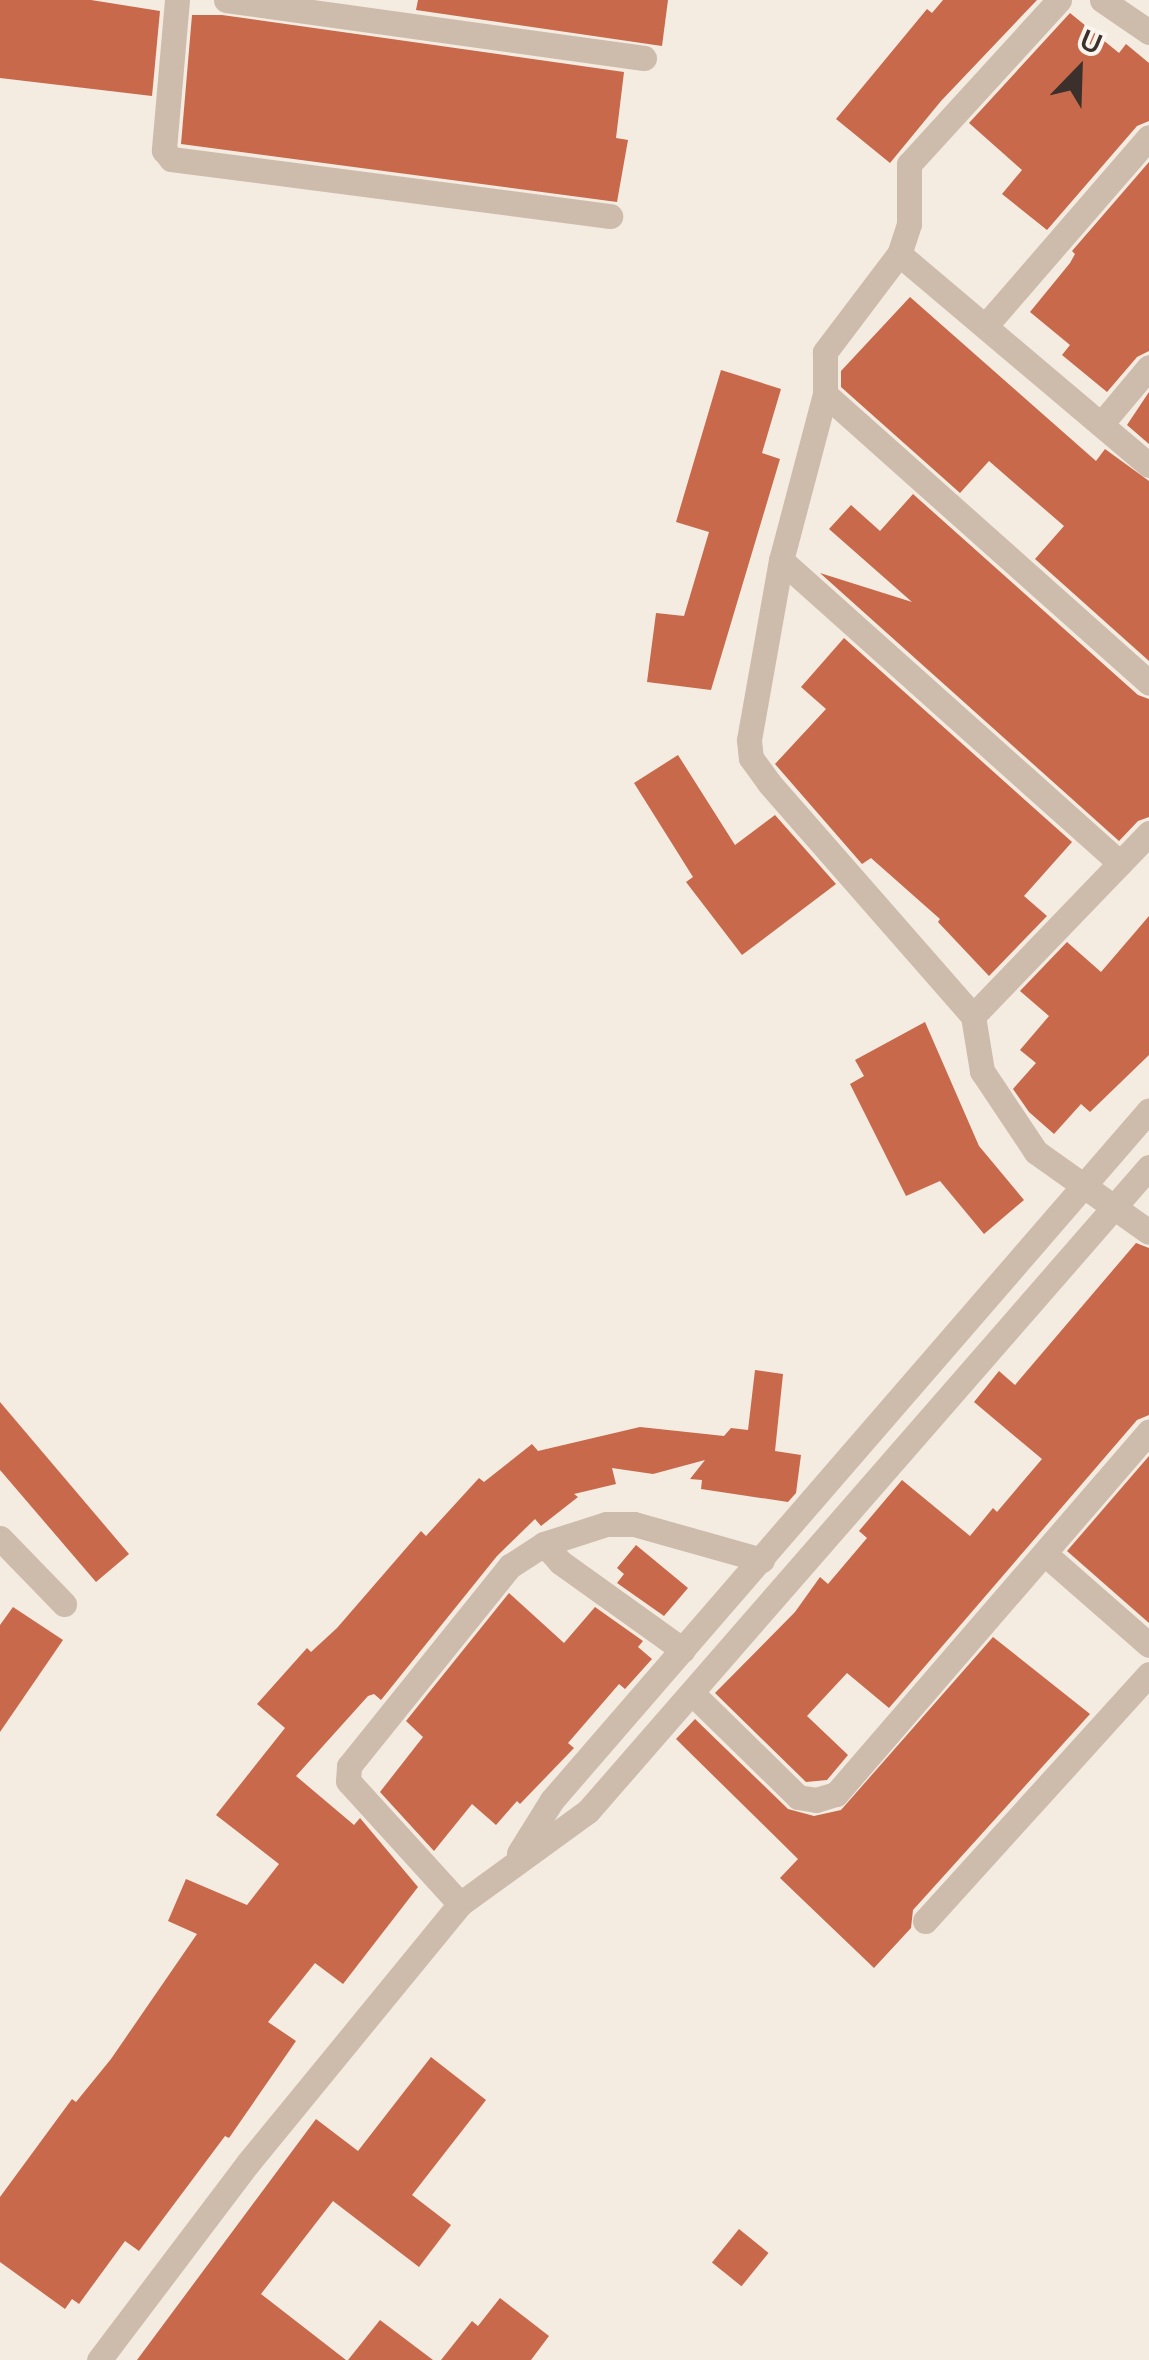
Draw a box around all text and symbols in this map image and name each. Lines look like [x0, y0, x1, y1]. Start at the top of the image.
north arrow [1029, 20, 1129, 120]
text: U [1074, 21, 1108, 64]

